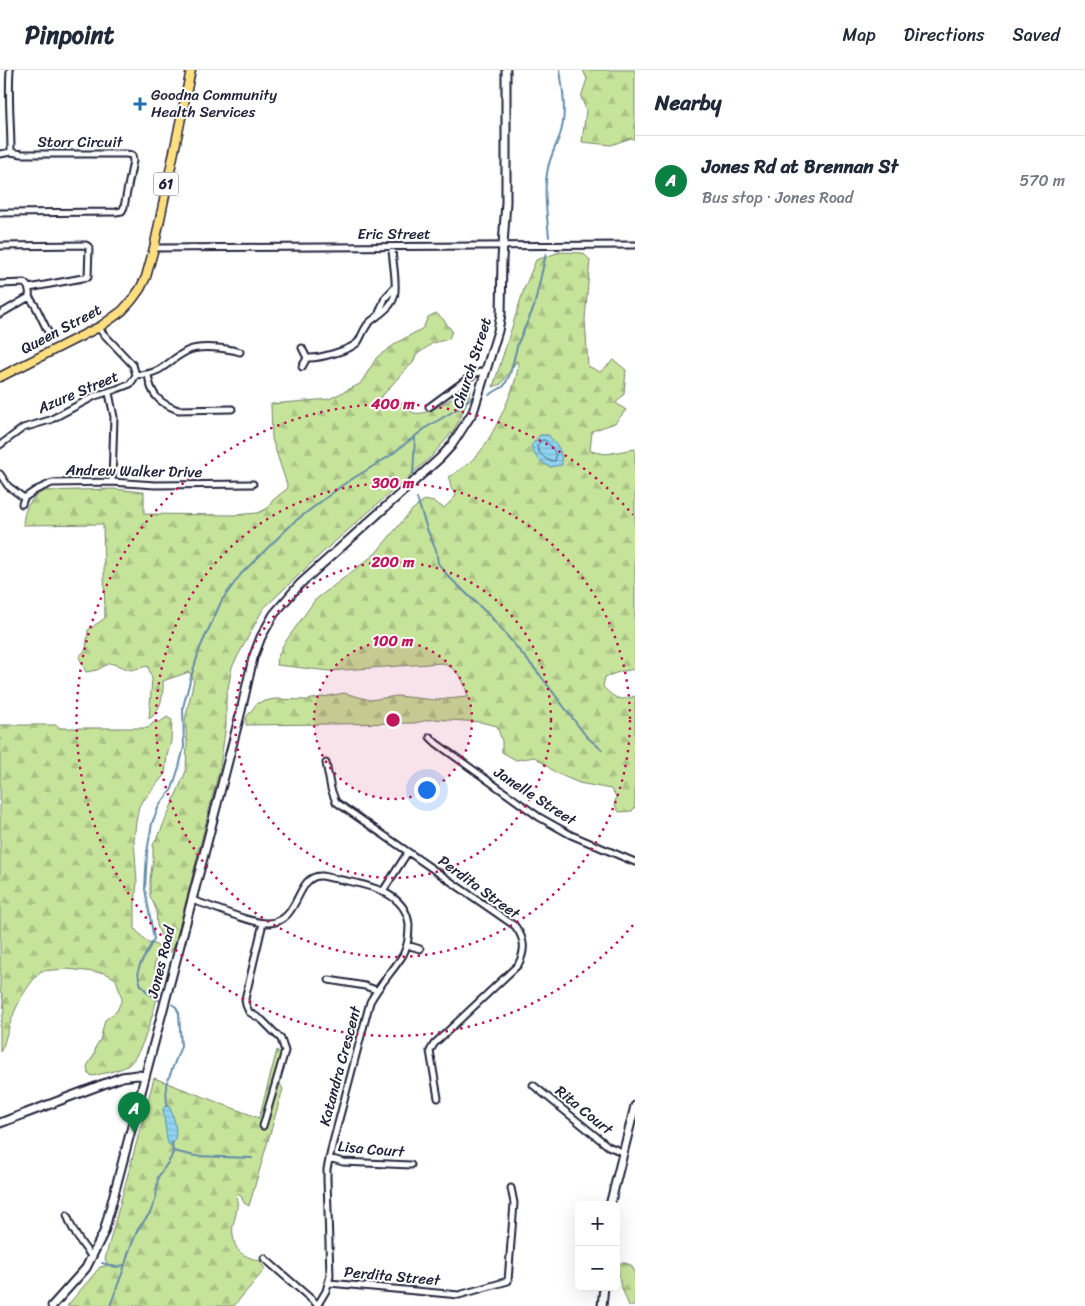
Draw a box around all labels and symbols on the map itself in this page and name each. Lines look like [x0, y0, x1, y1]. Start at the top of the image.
place label: Goodna Community Health Services [151, 82, 277, 125]
marker: Goodna Community Health Services [133, 97, 147, 111]
street label: Storr Circuit [37, 129, 124, 155]
road number: 61 [154, 172, 178, 196]
street label: Eric Street [357, 221, 431, 247]
street label: Queen Street [16, 296, 107, 361]
street label: Church Street [445, 314, 499, 412]
street label: Azure Street [32, 363, 123, 421]
text: 400 m [370, 391, 415, 417]
street label: Andrew Walker Drive [65, 457, 203, 485]
text: 300 m [371, 470, 415, 496]
text: 200 m [370, 549, 415, 575]
text: 100 m [373, 628, 414, 654]
centre of rings [384, 711, 402, 729]
street label: Janelle Street [488, 759, 582, 833]
your location [414, 777, 440, 803]
street label: Perdita Street [432, 848, 526, 926]
street label: Jones Road [139, 922, 183, 1002]
street label: Katandra Crescent [312, 1002, 369, 1129]
street label: Rita Court [549, 1078, 619, 1142]
pin: A [118, 1092, 150, 1133]
street label: Lisa Court [337, 1133, 406, 1165]
street label: Perdita Street [343, 1259, 442, 1293]

